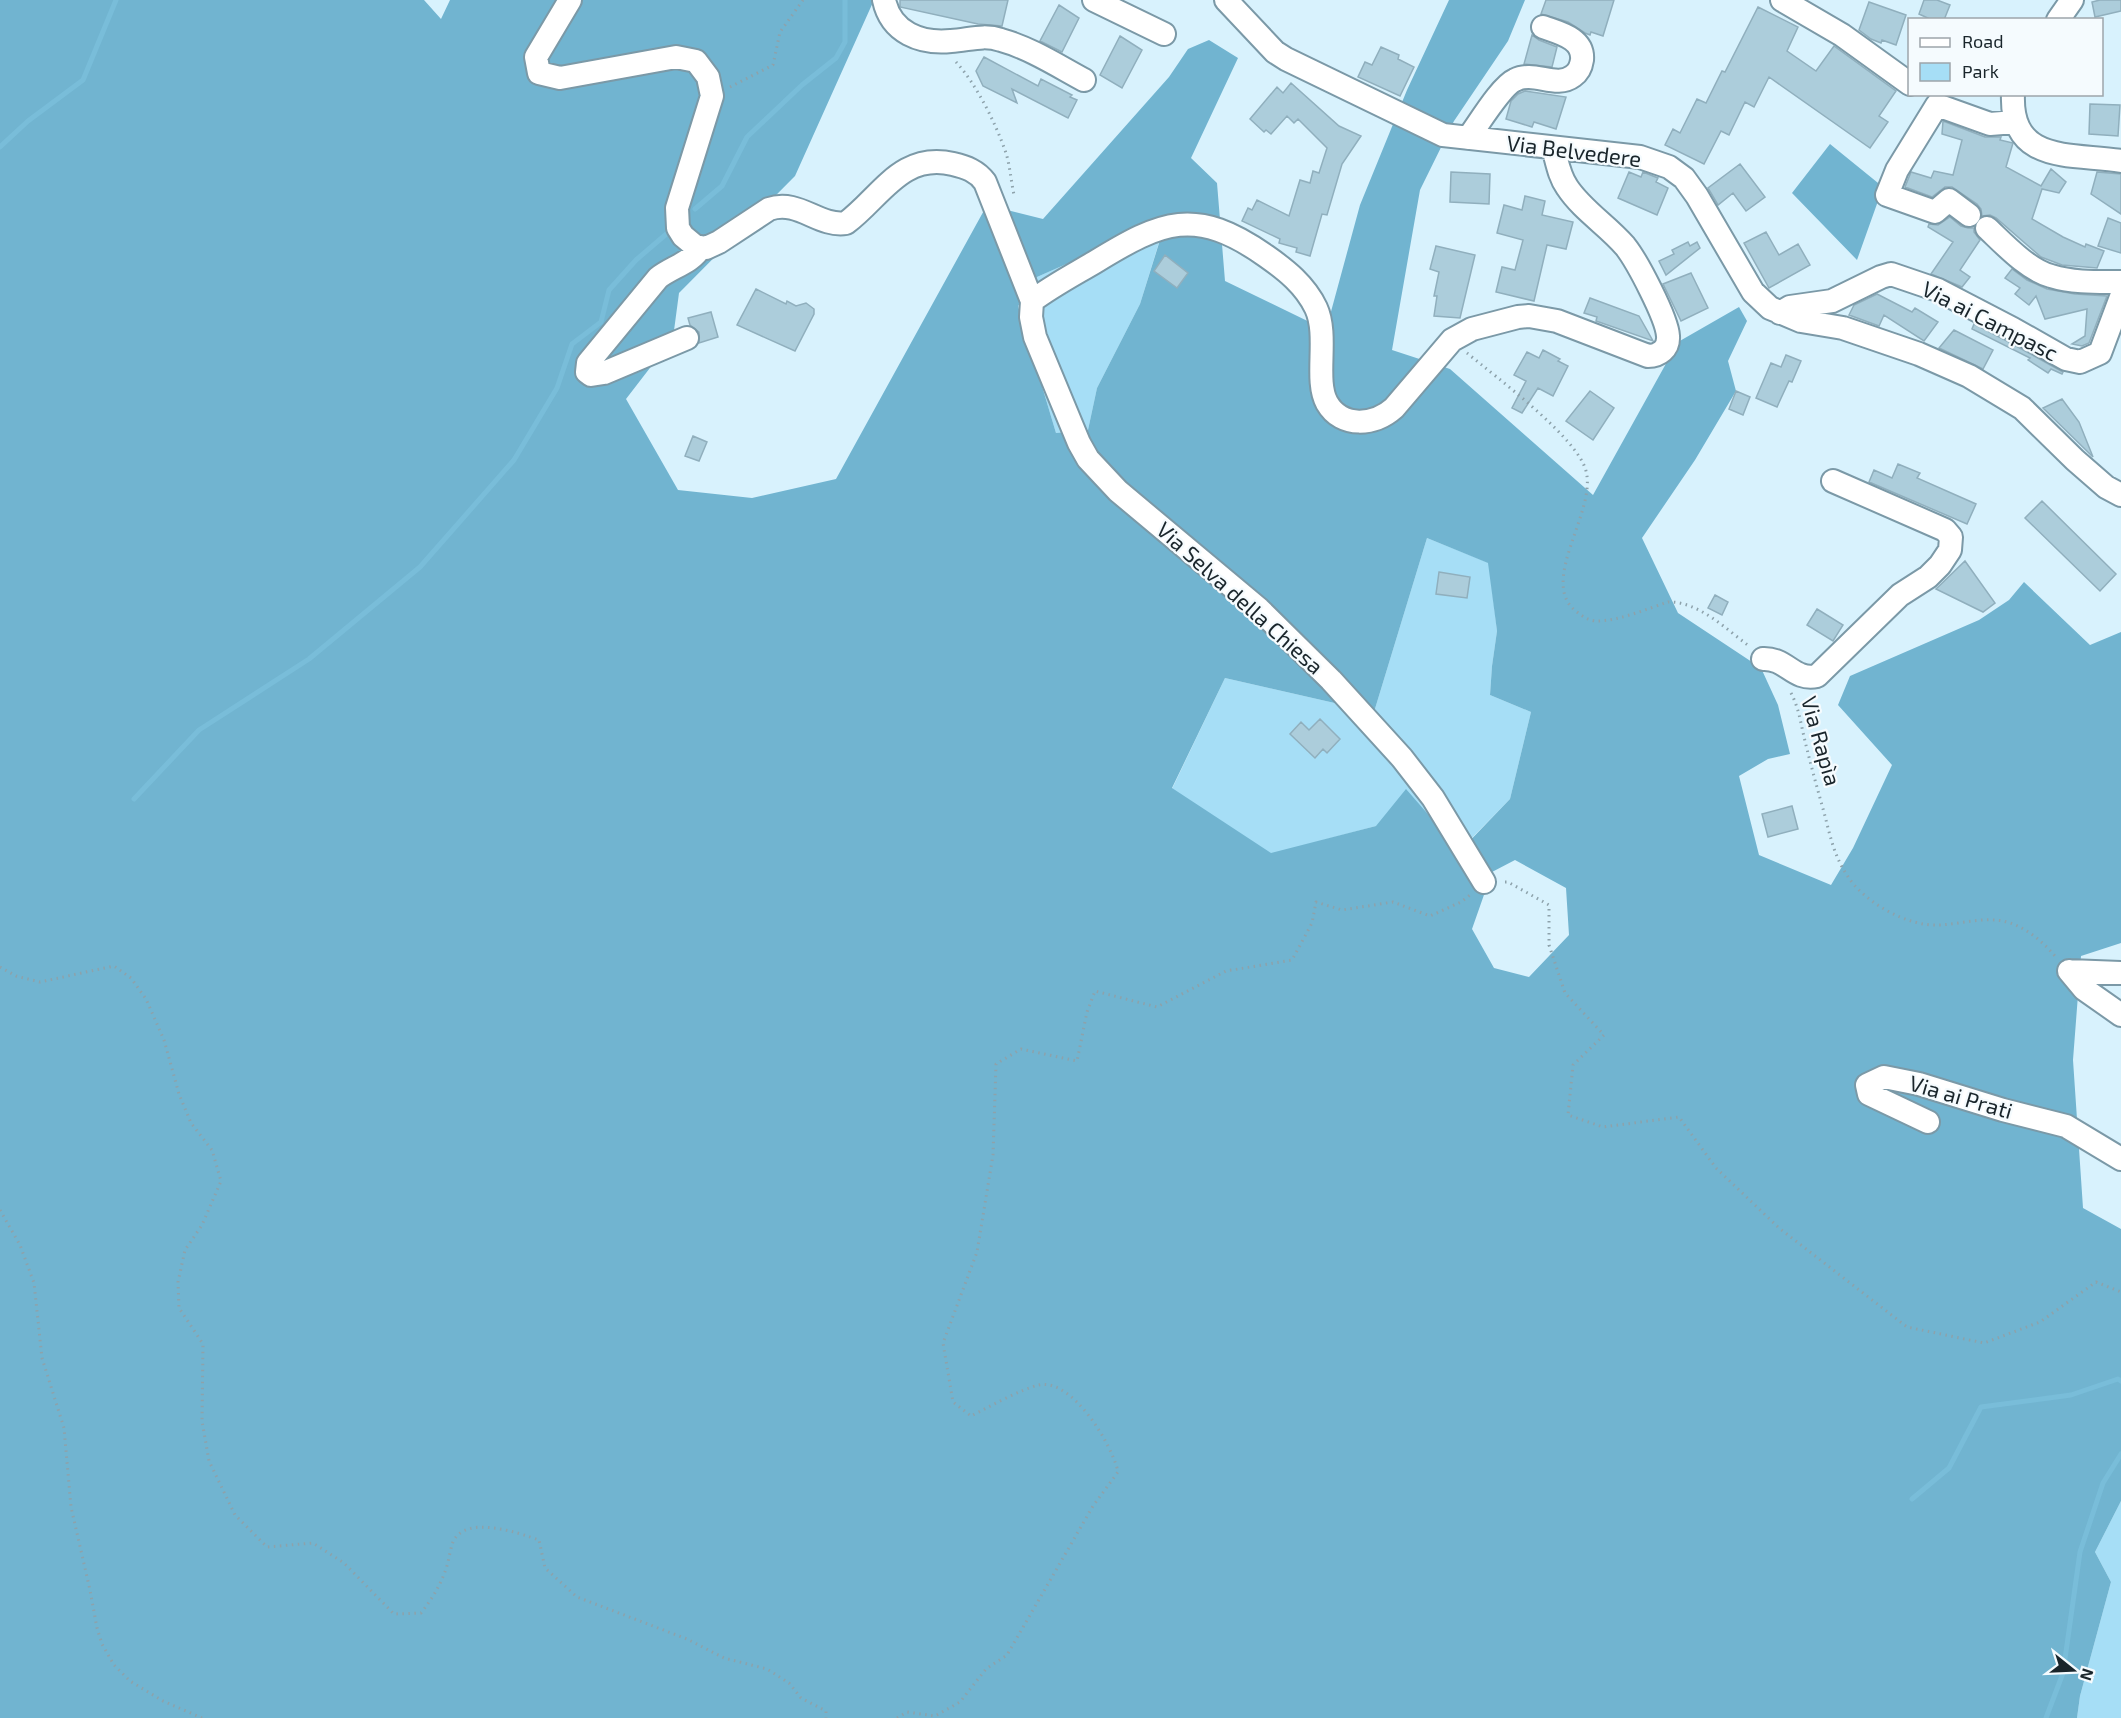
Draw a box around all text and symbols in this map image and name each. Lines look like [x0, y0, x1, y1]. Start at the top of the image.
legend [1908, 18, 2103, 96]
text: Road [1962, 30, 2003, 52]
text: Park [1962, 60, 1999, 82]
street label: Via Belvedere [1505, 129, 1643, 171]
street label: Via ai Campasc [1918, 275, 2063, 366]
street label: Via Selva della Chiesa [1152, 516, 1329, 679]
street label: Via Rapìa [1797, 693, 1847, 788]
street label: Via ai Prati [1907, 1069, 2016, 1123]
north arrow [2043, 1640, 2103, 1700]
text: N [2077, 1666, 2099, 1683]

